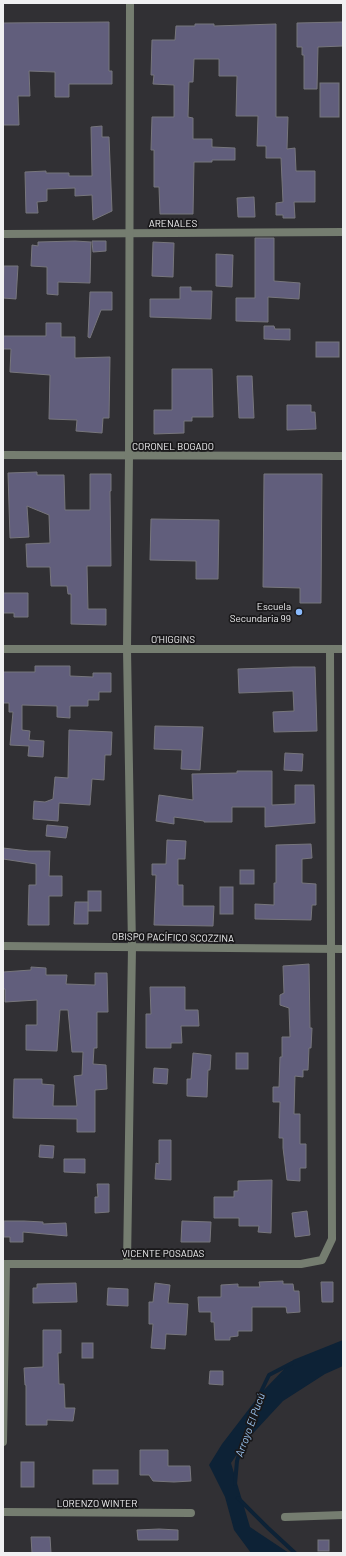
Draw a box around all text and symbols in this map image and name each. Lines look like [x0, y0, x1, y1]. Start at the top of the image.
street label: ARENALES [149, 217, 197, 229]
street label: CORONEL BOGADO [132, 440, 214, 452]
place label: Escuela Secundaria 99 [230, 600, 291, 624]
marker: Escuela Secundaria 99 [294, 607, 304, 617]
street label: O'HIGGINS [151, 633, 195, 645]
street label: OBISPO PACÍFICO SCOZZINA [112, 930, 234, 944]
street label: VICENTE POSADAS [122, 1247, 204, 1259]
water label: Arroyo El Pucú [232, 1391, 267, 1458]
street label: LORENZO WINTER [57, 1497, 137, 1509]

